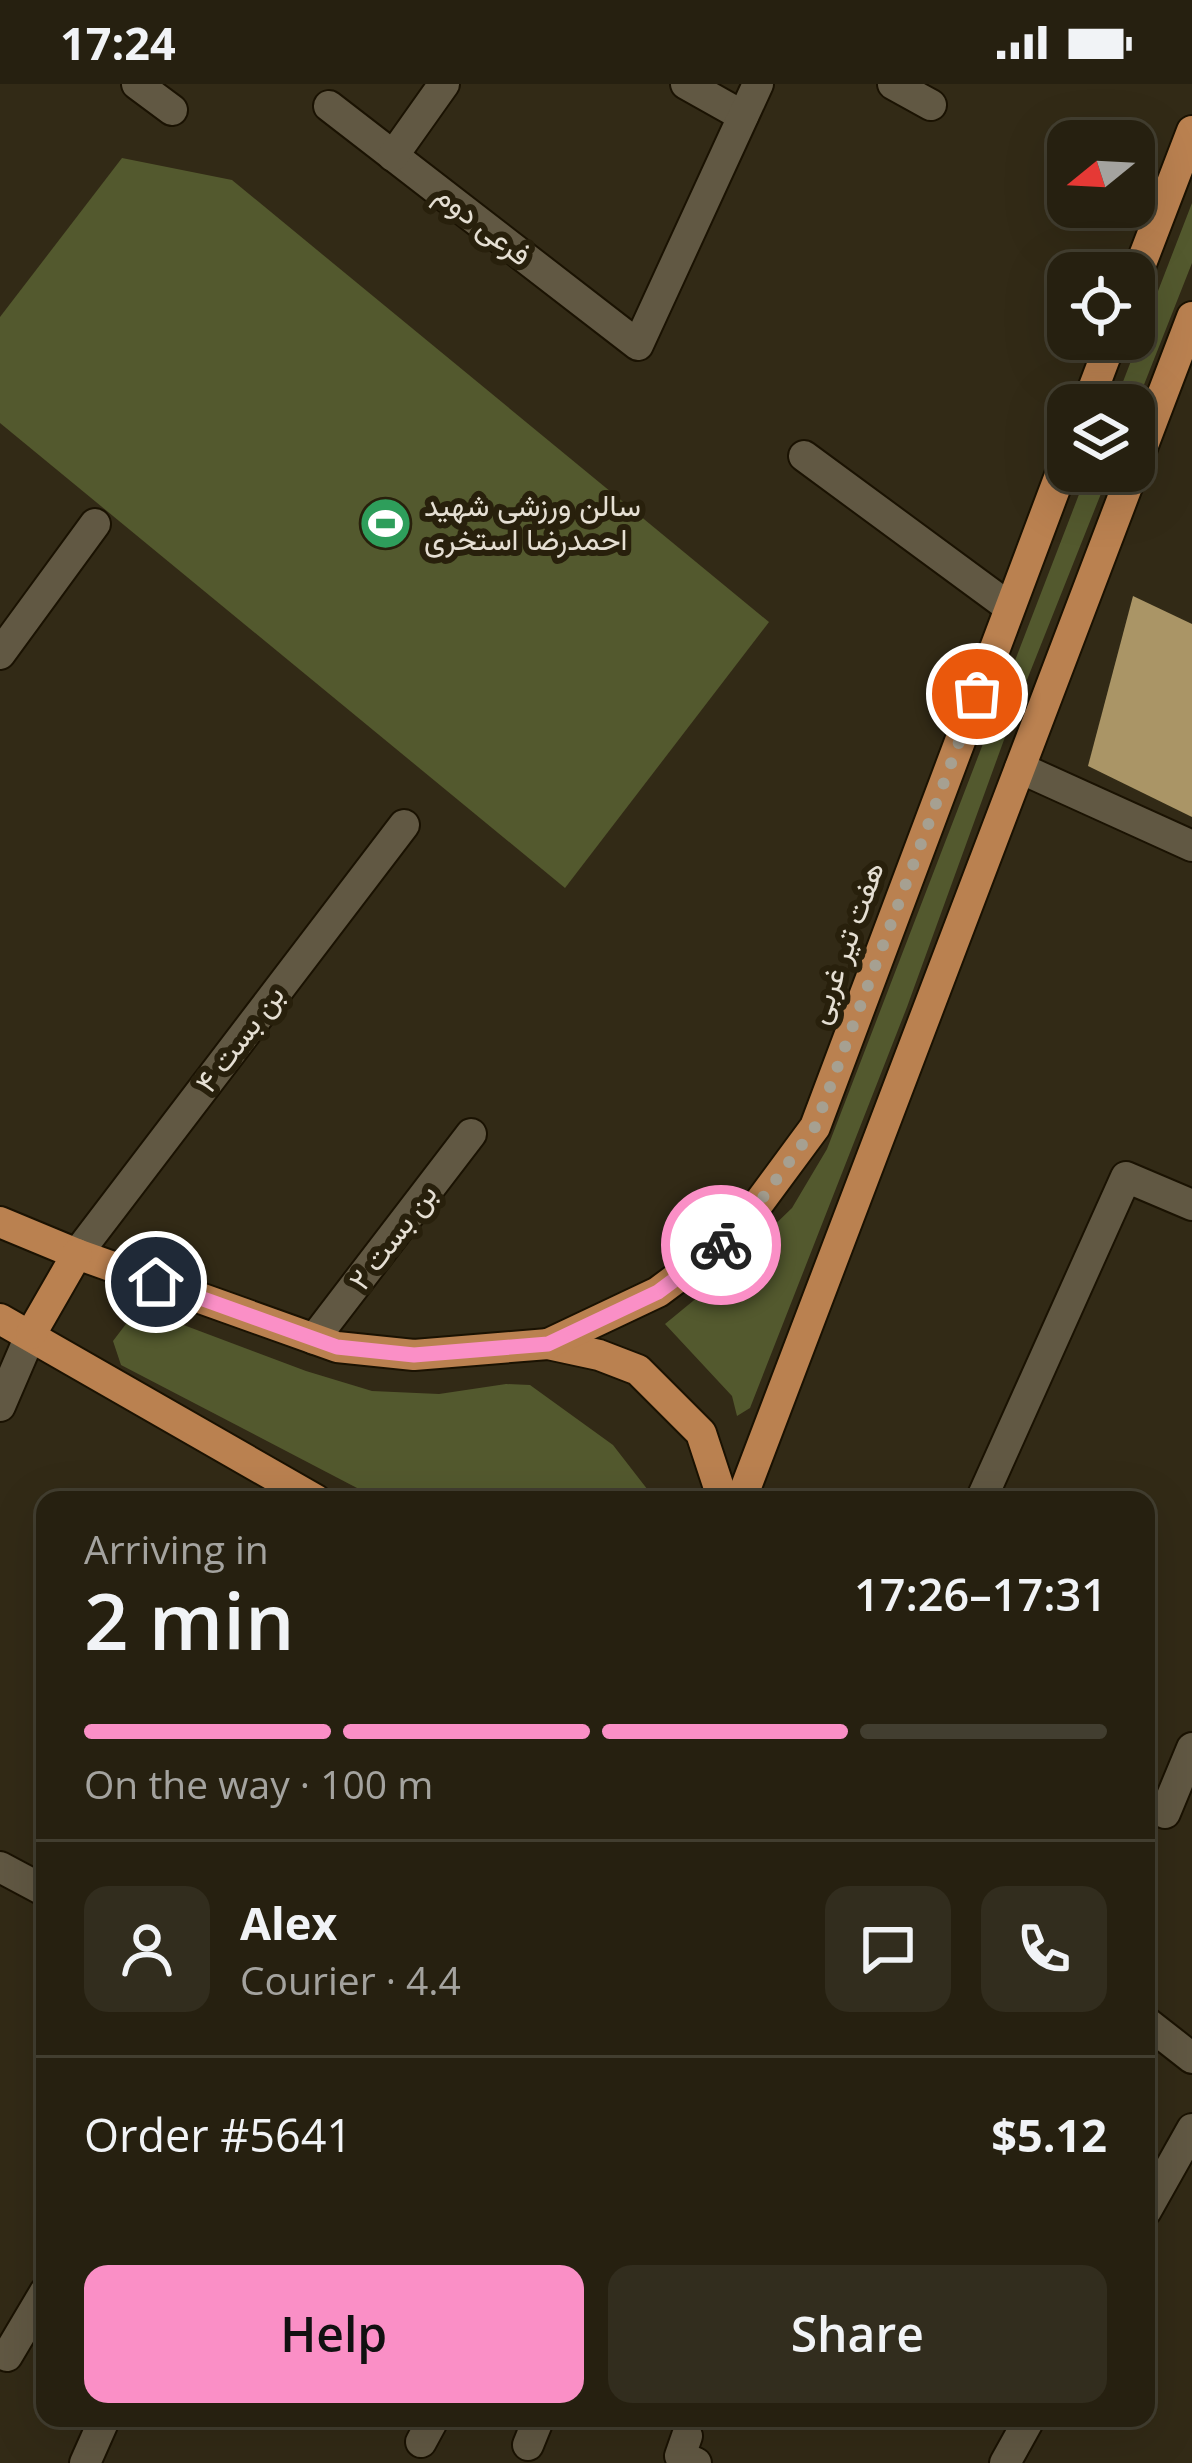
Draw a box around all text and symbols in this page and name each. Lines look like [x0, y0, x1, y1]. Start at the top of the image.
text: 17:24 [60, 12, 176, 73]
north arrow [1047, 120, 1155, 228]
map controls [1047, 120, 1155, 492]
street label: فرعی دوم [427, 173, 540, 274]
button: locate [1047, 252, 1155, 360]
button: layers [1047, 384, 1155, 492]
place label: سالن ورزشی شهید احمدرضا استخری [424, 484, 641, 559]
sports icon: سالن ورزشی شهید احمدرضا استخری [357, 495, 413, 551]
pin [926, 643, 1028, 745]
icon: bag [944, 661, 1010, 727]
street label: هفت تیر غربی [796, 856, 893, 1029]
street label: بن بست ۴ [185, 976, 293, 1100]
street label: بن بست ۲ [338, 1174, 445, 1298]
courier [661, 1185, 781, 1305]
icon: bike [688, 1212, 754, 1278]
pin [105, 1231, 207, 1333]
icon: home [123, 1249, 189, 1315]
text: Arriving in [84, 1522, 269, 1575]
text: 17:26–17:31 [854, 1563, 1107, 1624]
text: 2 min [84, 1567, 295, 1673]
text: On the way · 100 m [84, 1757, 433, 1810]
button: person [84, 1886, 210, 2012]
button: chat [825, 1886, 951, 2012]
button: phone [981, 1886, 1107, 2012]
text: Alex [240, 1892, 337, 1953]
text: Courier · 4.4 [240, 1953, 461, 2006]
text: Order #5641 [84, 2104, 352, 2165]
text: $5.12 [991, 2104, 1107, 2165]
button: Help [84, 2265, 584, 2403]
button: Share [608, 2265, 1107, 2403]

